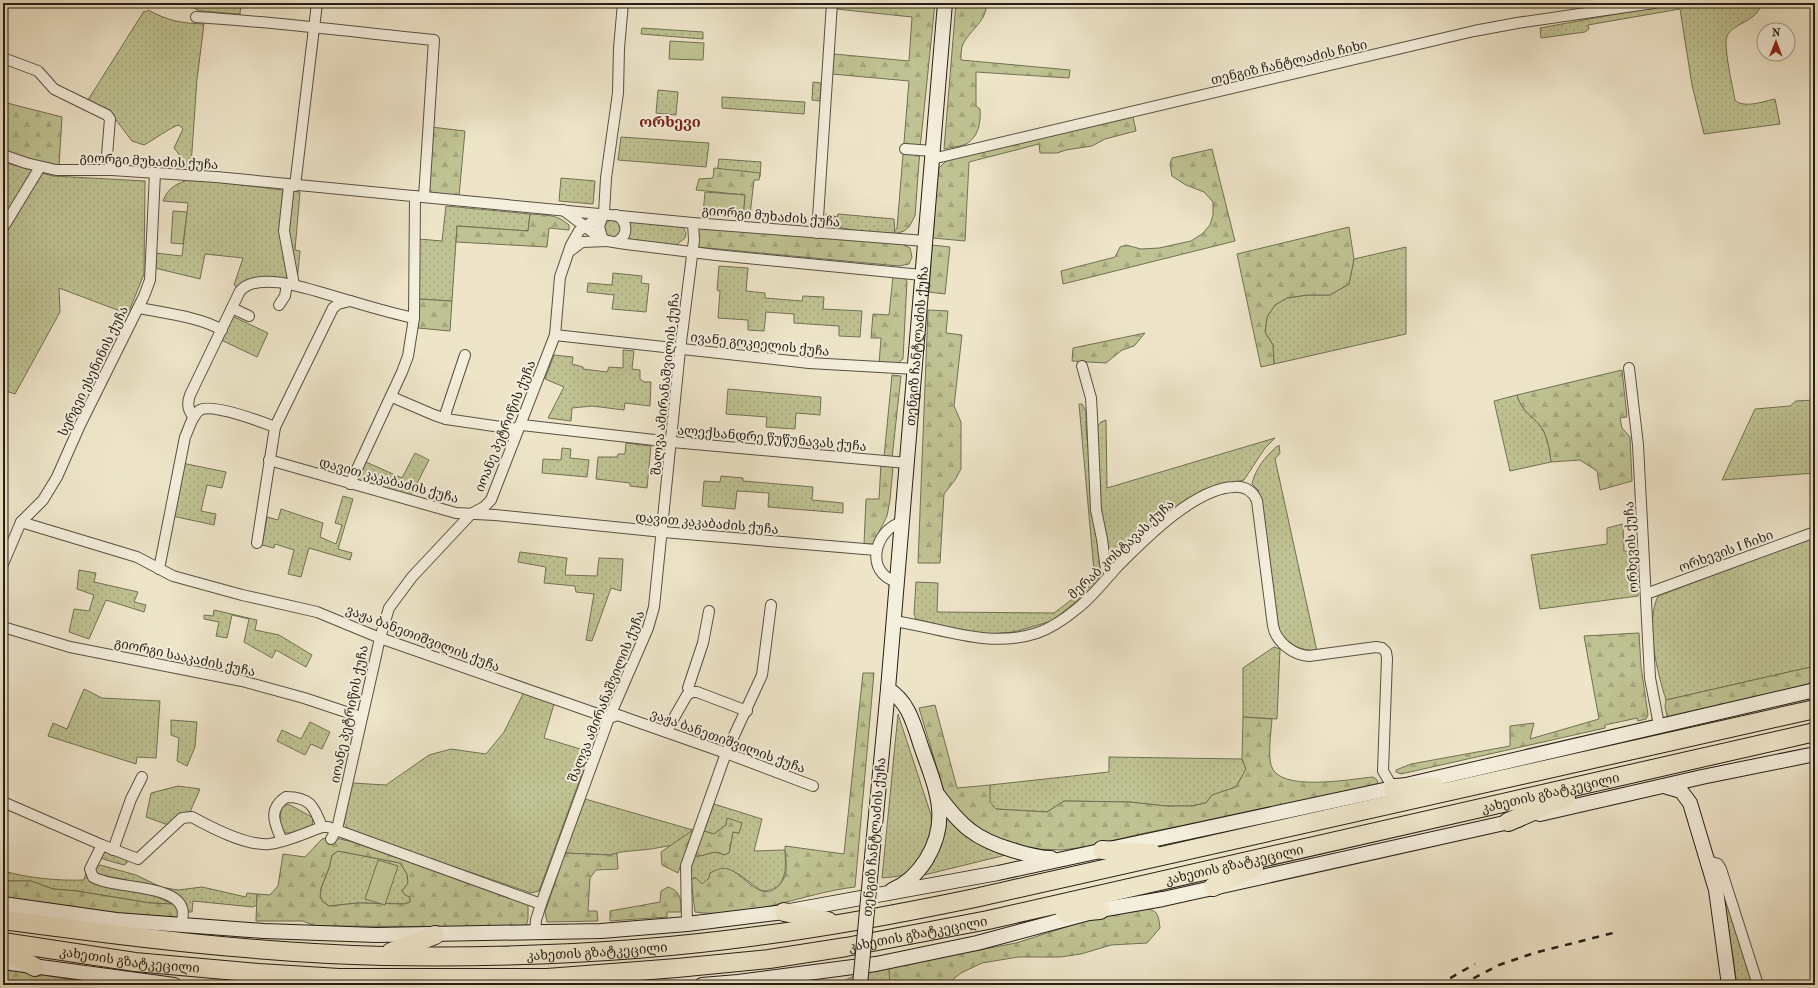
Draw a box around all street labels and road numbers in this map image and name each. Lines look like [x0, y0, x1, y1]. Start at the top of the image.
street label: თენგიზ ჩანტლაძის ჩიხი [1209, 37, 1369, 87]
street label: გიორგი მუხაძის ქუჩა [79, 150, 219, 172]
street label: გიორგი მუხაძის ქუჩა [701, 202, 841, 230]
street label: თენგიზ ჩანტლაძის ქუჩა [902, 265, 931, 426]
street label: შალვა ამირანაშვილის ქუჩა [648, 292, 682, 476]
street label: სერგეი ესენინის ქუჩა [55, 303, 131, 439]
street label: ივანე გოკიელის ქუჩა [690, 329, 830, 359]
street label: იოანე პეტრიწის ქუჩა [472, 358, 538, 494]
street label: ალექსანდრე წუწუნავას ქუჩა [677, 422, 867, 454]
street label: დავით კაკაბაძის ქუჩა [318, 454, 460, 506]
street label: მერაბ კოსტავას ქუჩა [1065, 496, 1177, 602]
street label: ორხევის ქუჩა [1621, 501, 1641, 593]
street label: დავით კაკაბაძის ქუჩა [635, 509, 779, 537]
street label: ორხევის I ჩიხი [1677, 527, 1775, 575]
street label: ვაჟა ბანეთიშვილის ქუჩა [344, 602, 502, 674]
street label: შალვა ამირანაშვილის ქუჩა [565, 608, 647, 784]
street label: გიორგი სააკაძის ქუჩა [113, 635, 257, 679]
street label: იოანე პეტრიწის ქუჩა [327, 644, 371, 784]
street label: ვაჟა ბანეთიშვილის ქუჩა [649, 706, 807, 776]
street label: თენგიზ ჩანტლაძის ქუჩა [860, 757, 888, 917]
street label: კახეთის გზატკეცილი [1480, 769, 1621, 815]
street label: კახეთის გზატკეცილი [1164, 841, 1305, 887]
street label: კახეთის გზატკეცილი [847, 913, 989, 954]
street label: კახეთის გზატკეცილი [526, 939, 668, 962]
street label: კახეთის გზატკეცილი [59, 943, 200, 975]

